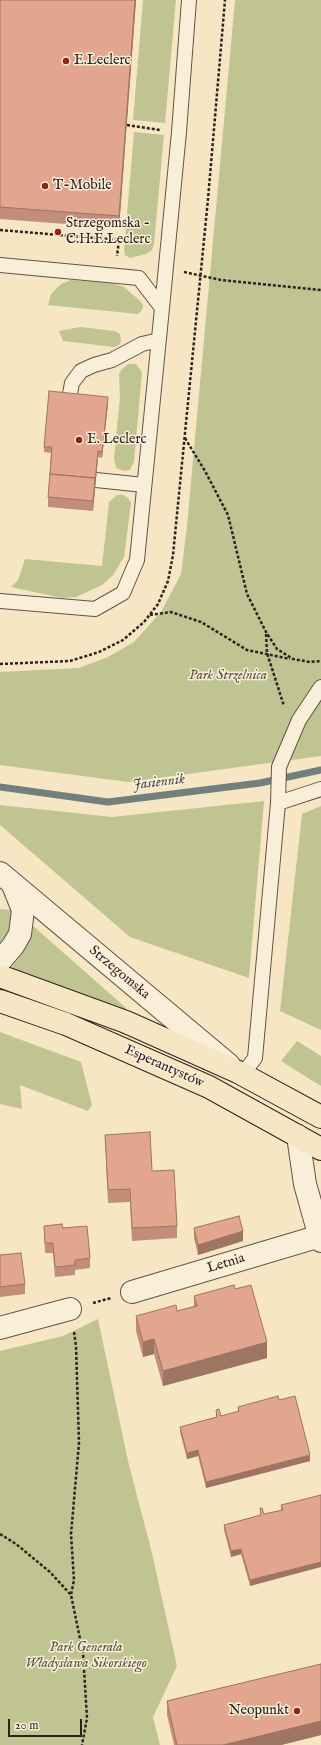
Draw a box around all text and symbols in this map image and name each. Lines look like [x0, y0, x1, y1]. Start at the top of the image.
place label: E.Leclerc [74, 53, 131, 69]
marker: E.Leclerc [61, 56, 71, 66]
place label: T-Mobile [53, 178, 112, 194]
marker: T-Mobile [40, 181, 50, 191]
place label: Strzegomska - C.H.E.Leclerc [66, 216, 150, 248]
marker: Strzegomska - C.H.E.Leclerc [53, 227, 63, 237]
place label: E. Leclerc [87, 432, 147, 448]
marker: E. Leclerc [74, 435, 84, 445]
park label: Park Strzelnica [189, 668, 267, 684]
water label: Jasiennik [132, 771, 186, 795]
street label: Strzegomska [85, 943, 153, 1003]
street label: Esperantystów [122, 1042, 206, 1092]
street label: Letnia [205, 1250, 247, 1278]
park label: Park Generała Władysława Sikorskiego [25, 1640, 147, 1672]
place label: Neopunkt [229, 1703, 289, 1719]
marker: Neopunkt [292, 1706, 302, 1716]
scale bar [10, 1711, 84, 1737]
text: 20 m [15, 1718, 38, 1733]

